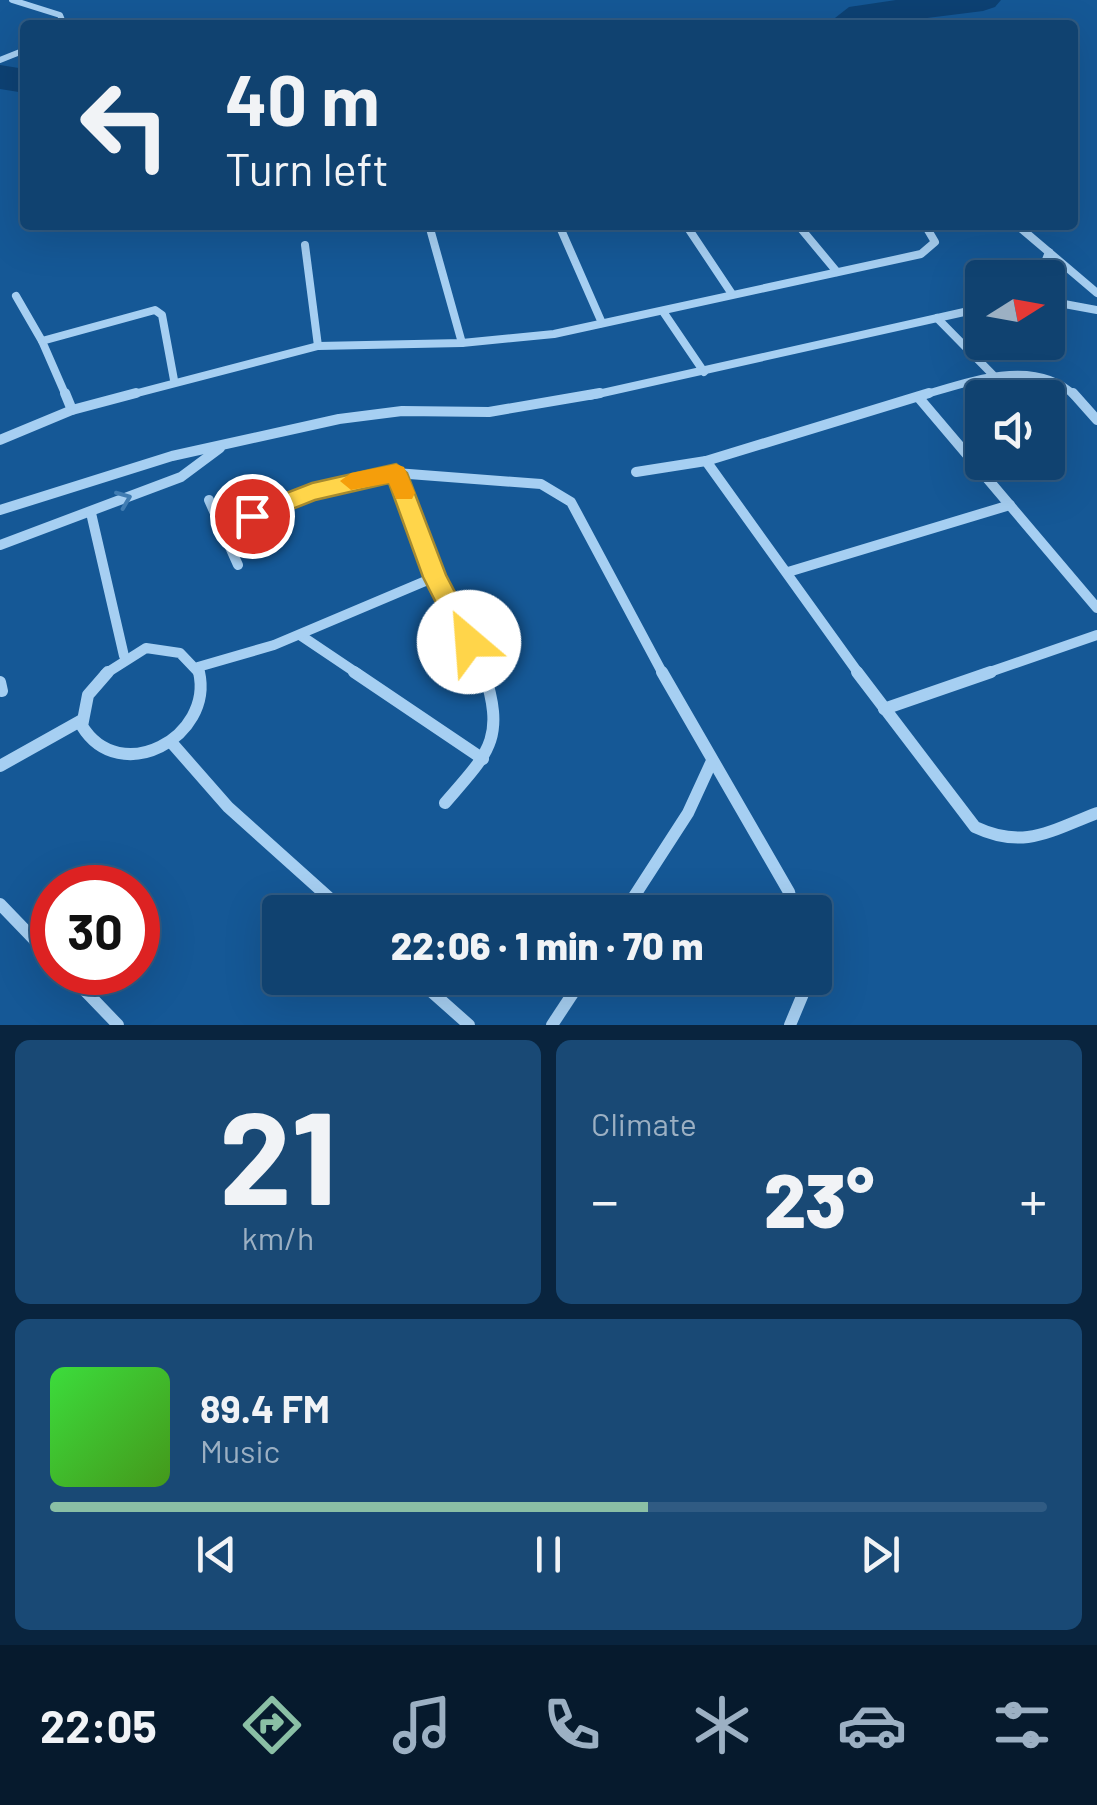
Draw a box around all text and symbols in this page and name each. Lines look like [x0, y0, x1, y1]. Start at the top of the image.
text: 40 m [225, 56, 380, 140]
icon: left [60, 60, 190, 190]
text: Turn left [225, 141, 389, 195]
north arrow [965, 260, 1065, 360]
map controls [965, 260, 1065, 480]
button: sound [965, 380, 1065, 480]
pin [210, 474, 295, 559]
icon: arrive [225, 489, 280, 544]
one-way arrow [115, 491, 132, 511]
position arrow [417, 590, 521, 694]
speed limit sign: 30 [30, 865, 160, 995]
text: 22:06 · 1 min · 70 m [391, 922, 703, 968]
text: 21 [219, 1075, 337, 1231]
text: Climate [591, 1104, 697, 1142]
text: 23° [764, 1153, 874, 1243]
text: − [591, 1166, 619, 1232]
text: + [1019, 1166, 1047, 1232]
text: km/h [242, 1218, 314, 1256]
text: 89.4 FM [200, 1385, 330, 1431]
text: Music [200, 1431, 280, 1469]
icon: previous [189, 1527, 244, 1582]
icon: pause [521, 1527, 576, 1582]
icon: next [853, 1527, 908, 1582]
icon: directions [237, 1690, 307, 1760]
icon: music [387, 1690, 457, 1760]
icon: phone [537, 1690, 607, 1760]
icon: climate [687, 1690, 757, 1760]
icon: car [837, 1690, 907, 1760]
icon: filters [987, 1690, 1057, 1760]
text: 22:05 [40, 1698, 157, 1752]

